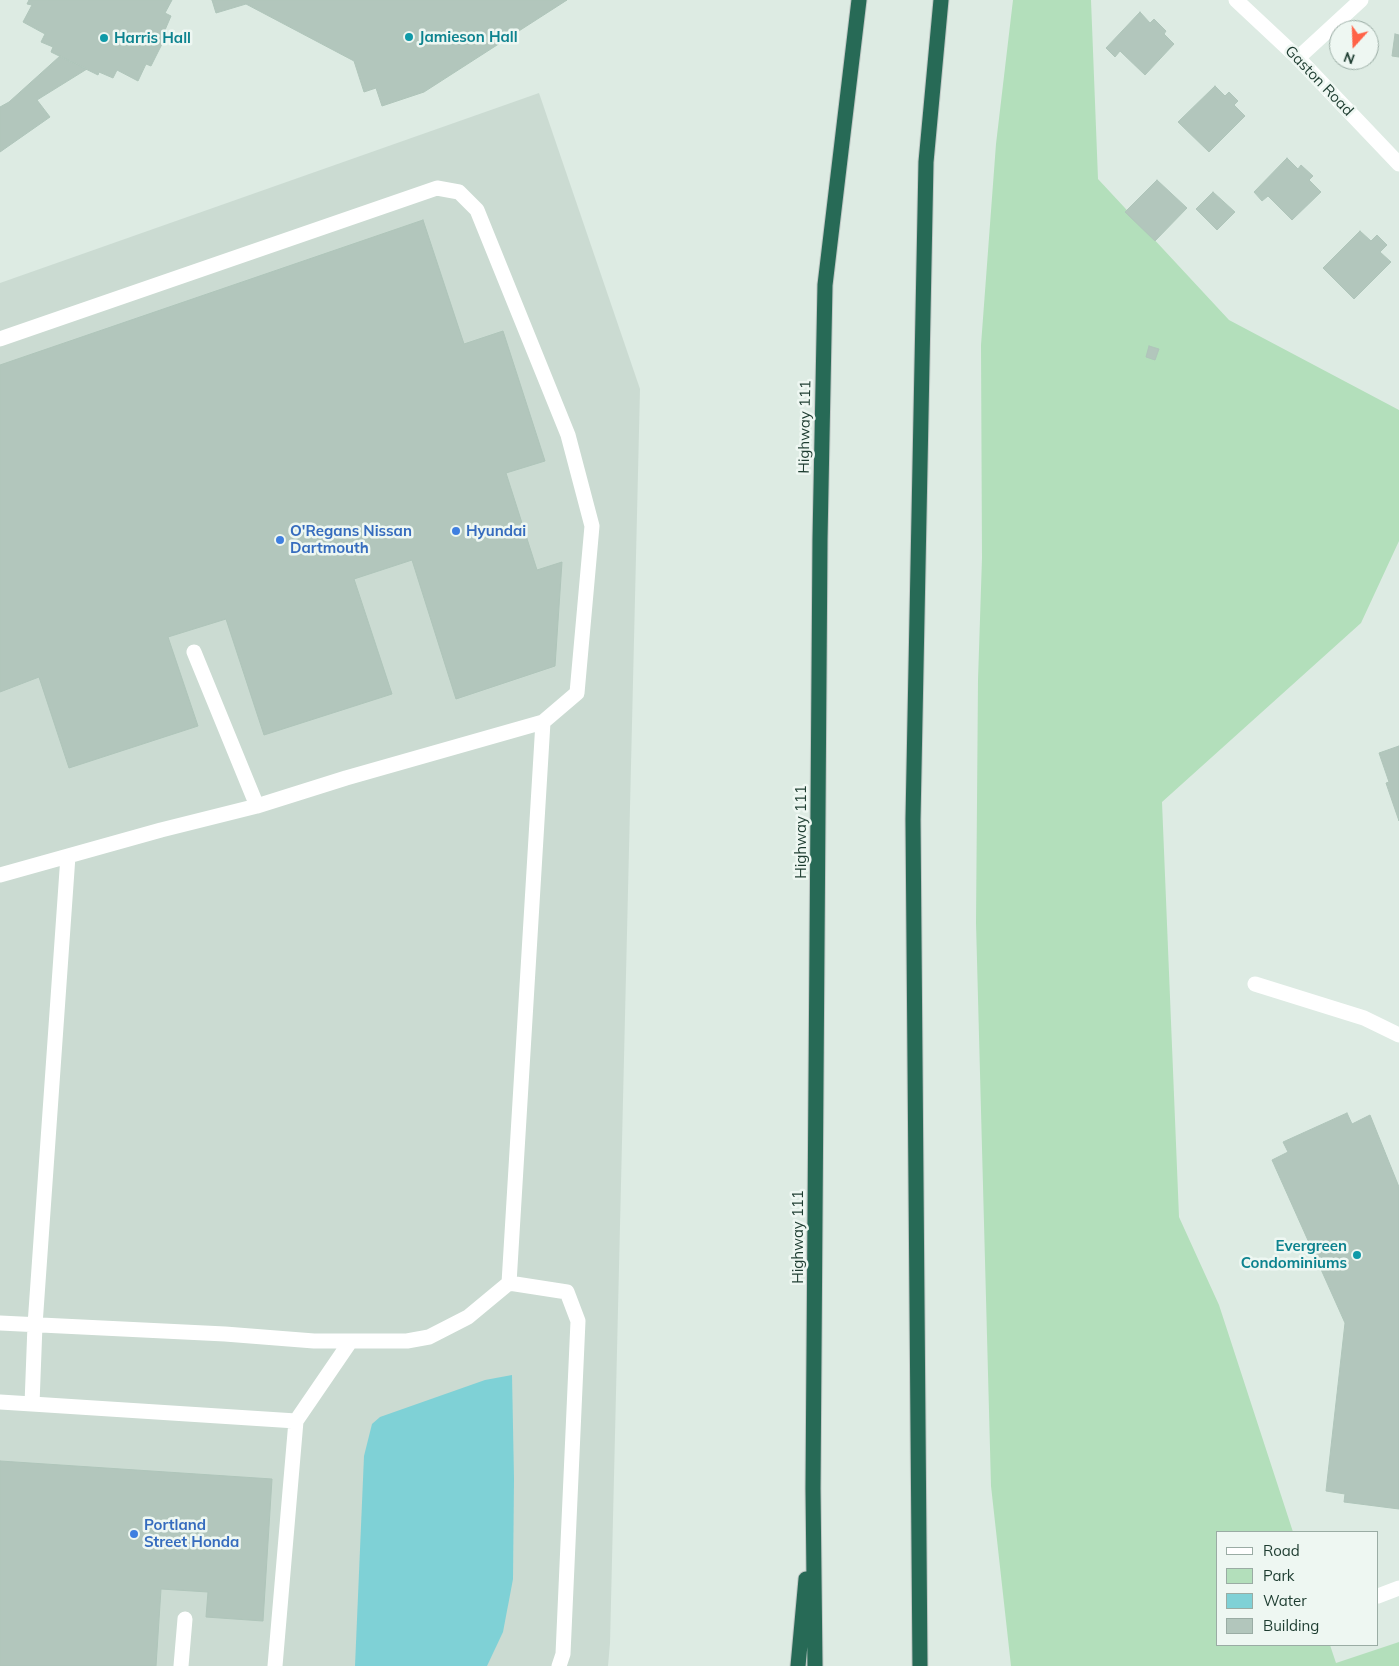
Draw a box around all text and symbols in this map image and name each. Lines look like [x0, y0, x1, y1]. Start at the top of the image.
north arrow [1329, 20, 1379, 70]
place label: Jamieson Hall [419, 28, 518, 46]
place label: Harris Hall [114, 29, 191, 47]
marker: Jamieson Hall [403, 31, 415, 43]
marker: Harris Hall [98, 32, 110, 44]
street label: Gaston Road [1281, 42, 1357, 120]
text: N [1341, 48, 1357, 68]
street label: Highway 111 [795, 380, 815, 474]
place label: O'Regans Nissan Dartmouth [290, 522, 412, 557]
place label: Hyundai [466, 522, 526, 540]
marker: Hyundai [450, 525, 462, 537]
marker: O'Regans Nissan Dartmouth [274, 534, 286, 546]
street label: Highway 111 [792, 785, 810, 879]
street label: Highway 111 [789, 1190, 807, 1284]
place label: Evergreen Condominiums [1241, 1237, 1347, 1272]
marker: Evergreen Condominiums [1351, 1249, 1363, 1261]
place label: Portland Street Honda [144, 1516, 239, 1551]
marker: Portland Street Honda [128, 1528, 140, 1540]
legend [1216, 1531, 1379, 1646]
text: Road [1263, 1541, 1300, 1560]
text: Park [1263, 1566, 1295, 1585]
text: Water [1263, 1591, 1307, 1610]
text: Building [1263, 1616, 1319, 1635]

